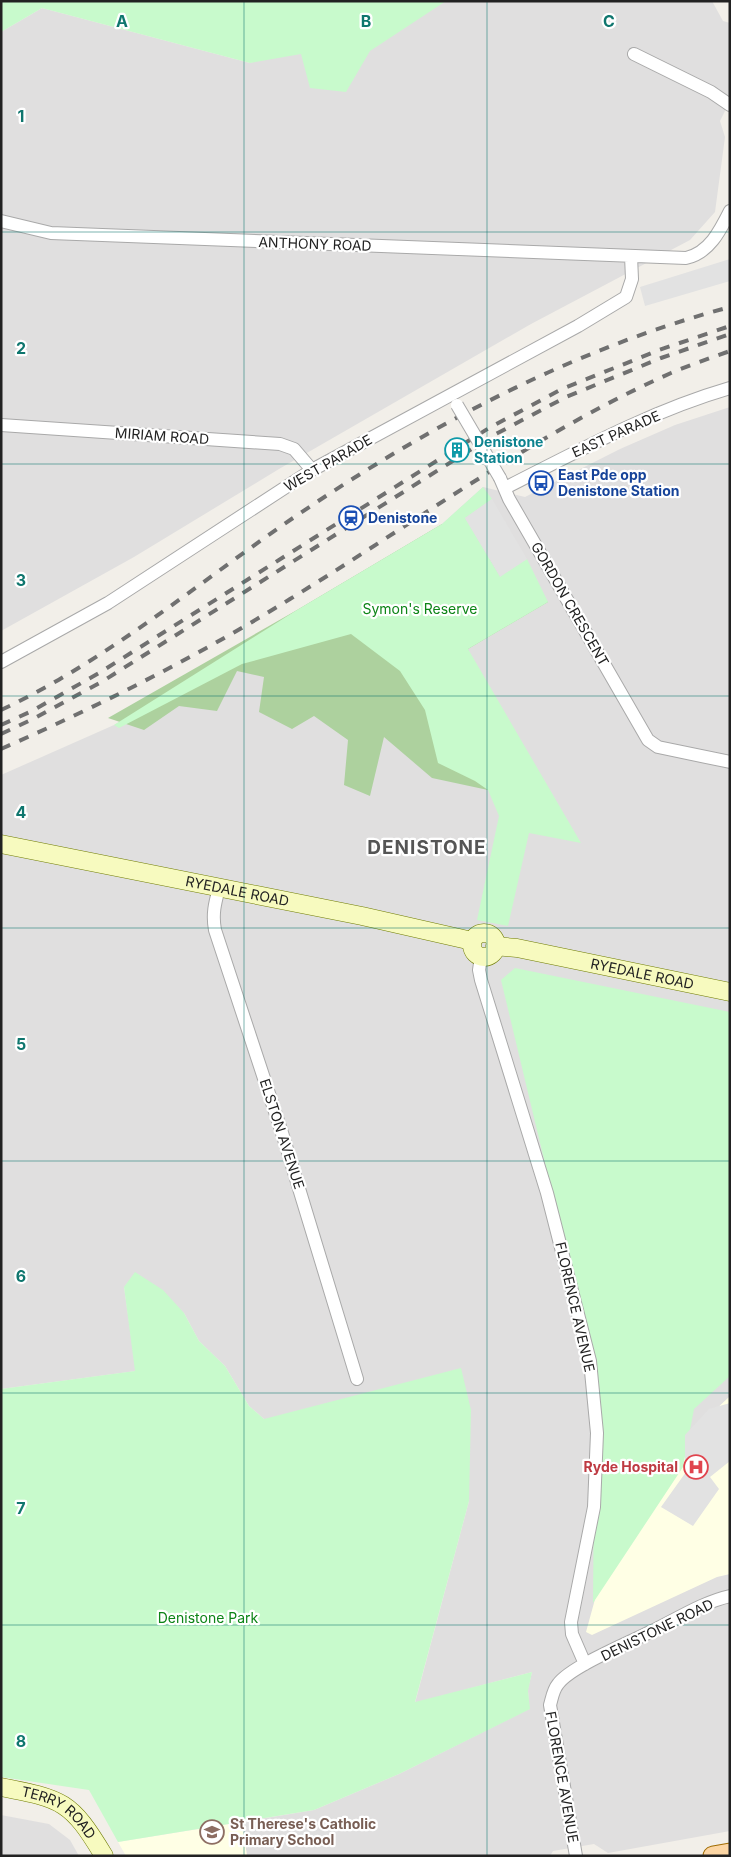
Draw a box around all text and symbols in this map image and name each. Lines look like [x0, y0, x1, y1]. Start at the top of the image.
text: A [116, 11, 128, 31]
text: B [361, 11, 371, 31]
text: C [603, 11, 615, 31]
text: 1 [18, 106, 24, 126]
street label: ANTHONY ROAD [258, 233, 372, 254]
text: 2 [16, 338, 26, 358]
street label: EAST PARADE [569, 406, 663, 461]
street label: MIRIAM ROAD [114, 424, 210, 447]
street label: WEST PARADE [281, 430, 375, 495]
place label: Denistone Station [474, 433, 543, 466]
building icon: Denistone Station [444, 437, 470, 463]
place label: East Pde opp Denistone Station [558, 466, 679, 499]
bus stop icon: East Pde opp Denistone Station [528, 470, 554, 496]
station icon: Denistone [338, 505, 364, 531]
place label: Denistone [368, 509, 437, 526]
street label: GORDON CRESCENT [528, 539, 613, 669]
text: 3 [16, 570, 26, 590]
park label: Symon's Reserve [362, 600, 478, 617]
text: 4 [16, 802, 27, 822]
district label: DENISTONE [367, 836, 487, 859]
street label: RYEDALE ROAD [184, 872, 291, 909]
street label: RYEDALE ROAD [589, 954, 696, 992]
text: 5 [16, 1034, 26, 1054]
street label: ELSTON AVENUE [257, 1076, 308, 1191]
street label: FLORENCE AVENUE [552, 1240, 599, 1374]
text: 6 [16, 1266, 26, 1286]
hospital icon: Ryde Hospital [683, 1454, 709, 1480]
place label: Ryde Hospital [584, 1458, 678, 1475]
text: 7 [16, 1498, 26, 1518]
street label: DENISTONE ROAD [598, 1595, 716, 1664]
park label: Denistone Park [158, 1609, 259, 1626]
street label: FLORENCE AVENUE [543, 1710, 582, 1844]
text: 8 [16, 1731, 26, 1751]
street label: TERRY ROAD [20, 1782, 100, 1842]
place label: St Therese's Catholic Primary School [230, 1815, 376, 1848]
school or university icon: St Therese's Catholic Primary School [199, 1819, 225, 1845]

